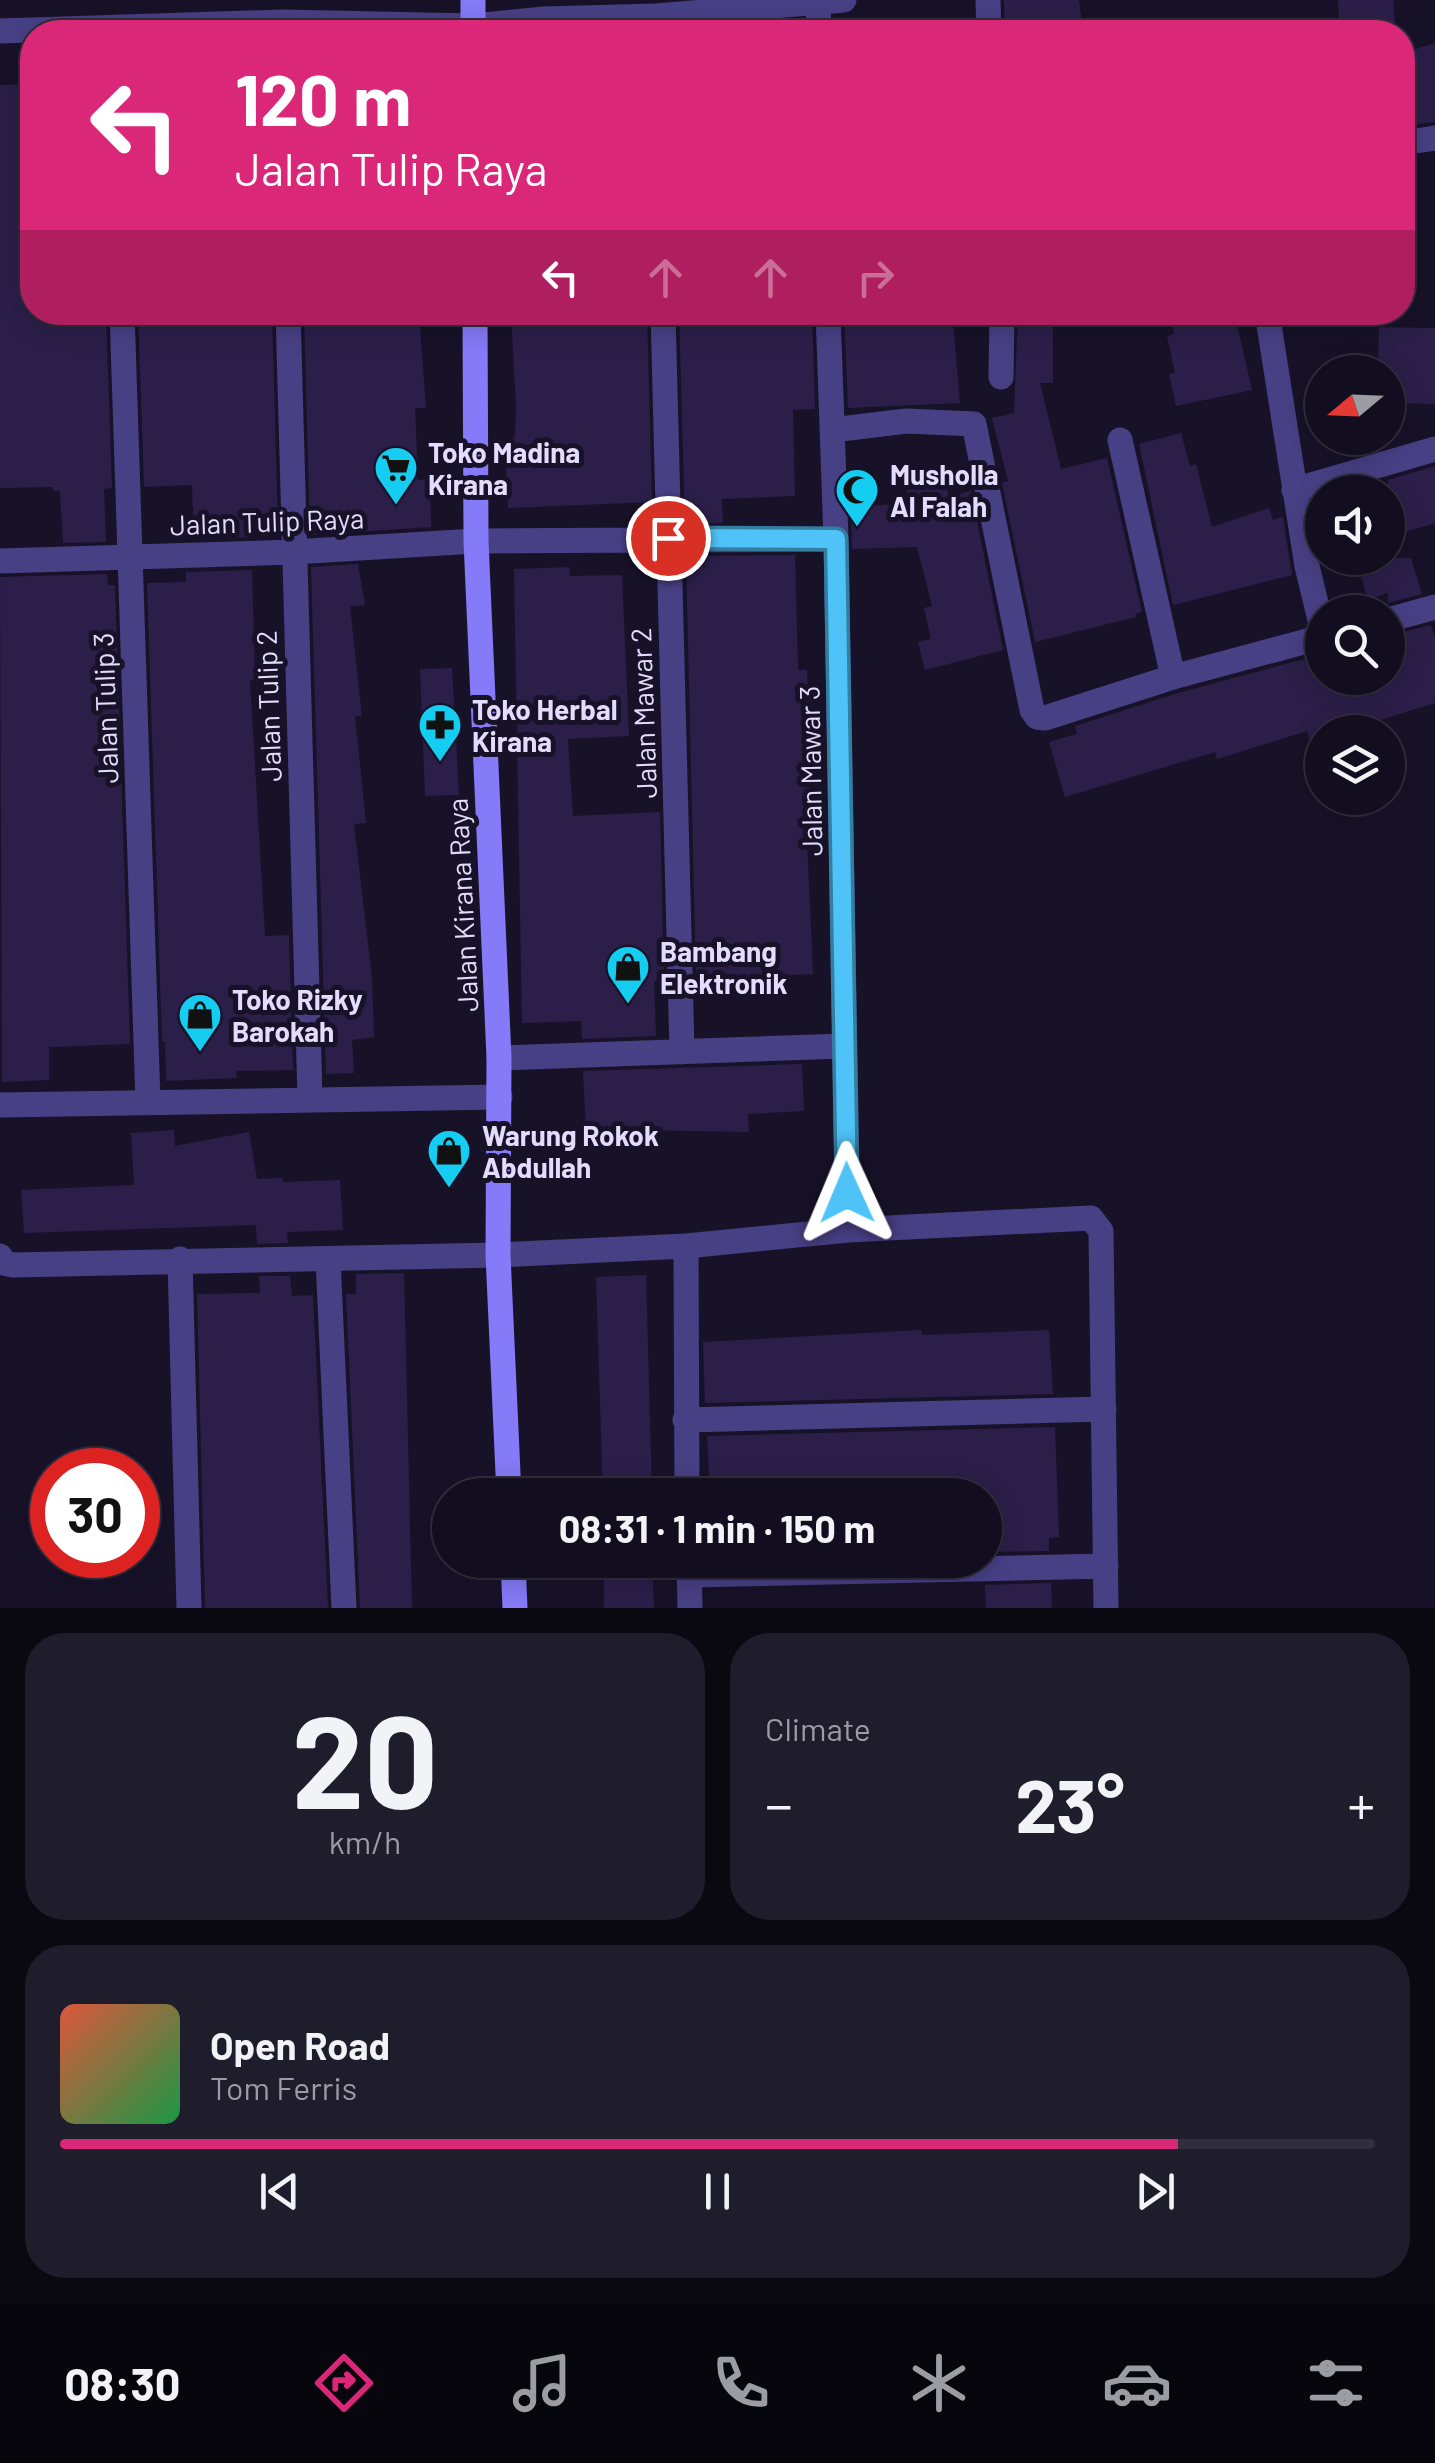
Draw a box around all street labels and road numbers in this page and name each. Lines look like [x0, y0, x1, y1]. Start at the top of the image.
street label: Jalan Tulip Raya [169, 501, 365, 541]
street label: Jalan Mawar 2 [623, 627, 663, 799]
street label: Jalan Tulip 2 [248, 630, 288, 782]
street label: Jalan Tulip 3 [85, 632, 125, 784]
street label: Jalan Mawar 3 [792, 685, 828, 857]
street label: Jalan Kirana Raya [439, 797, 485, 1013]

